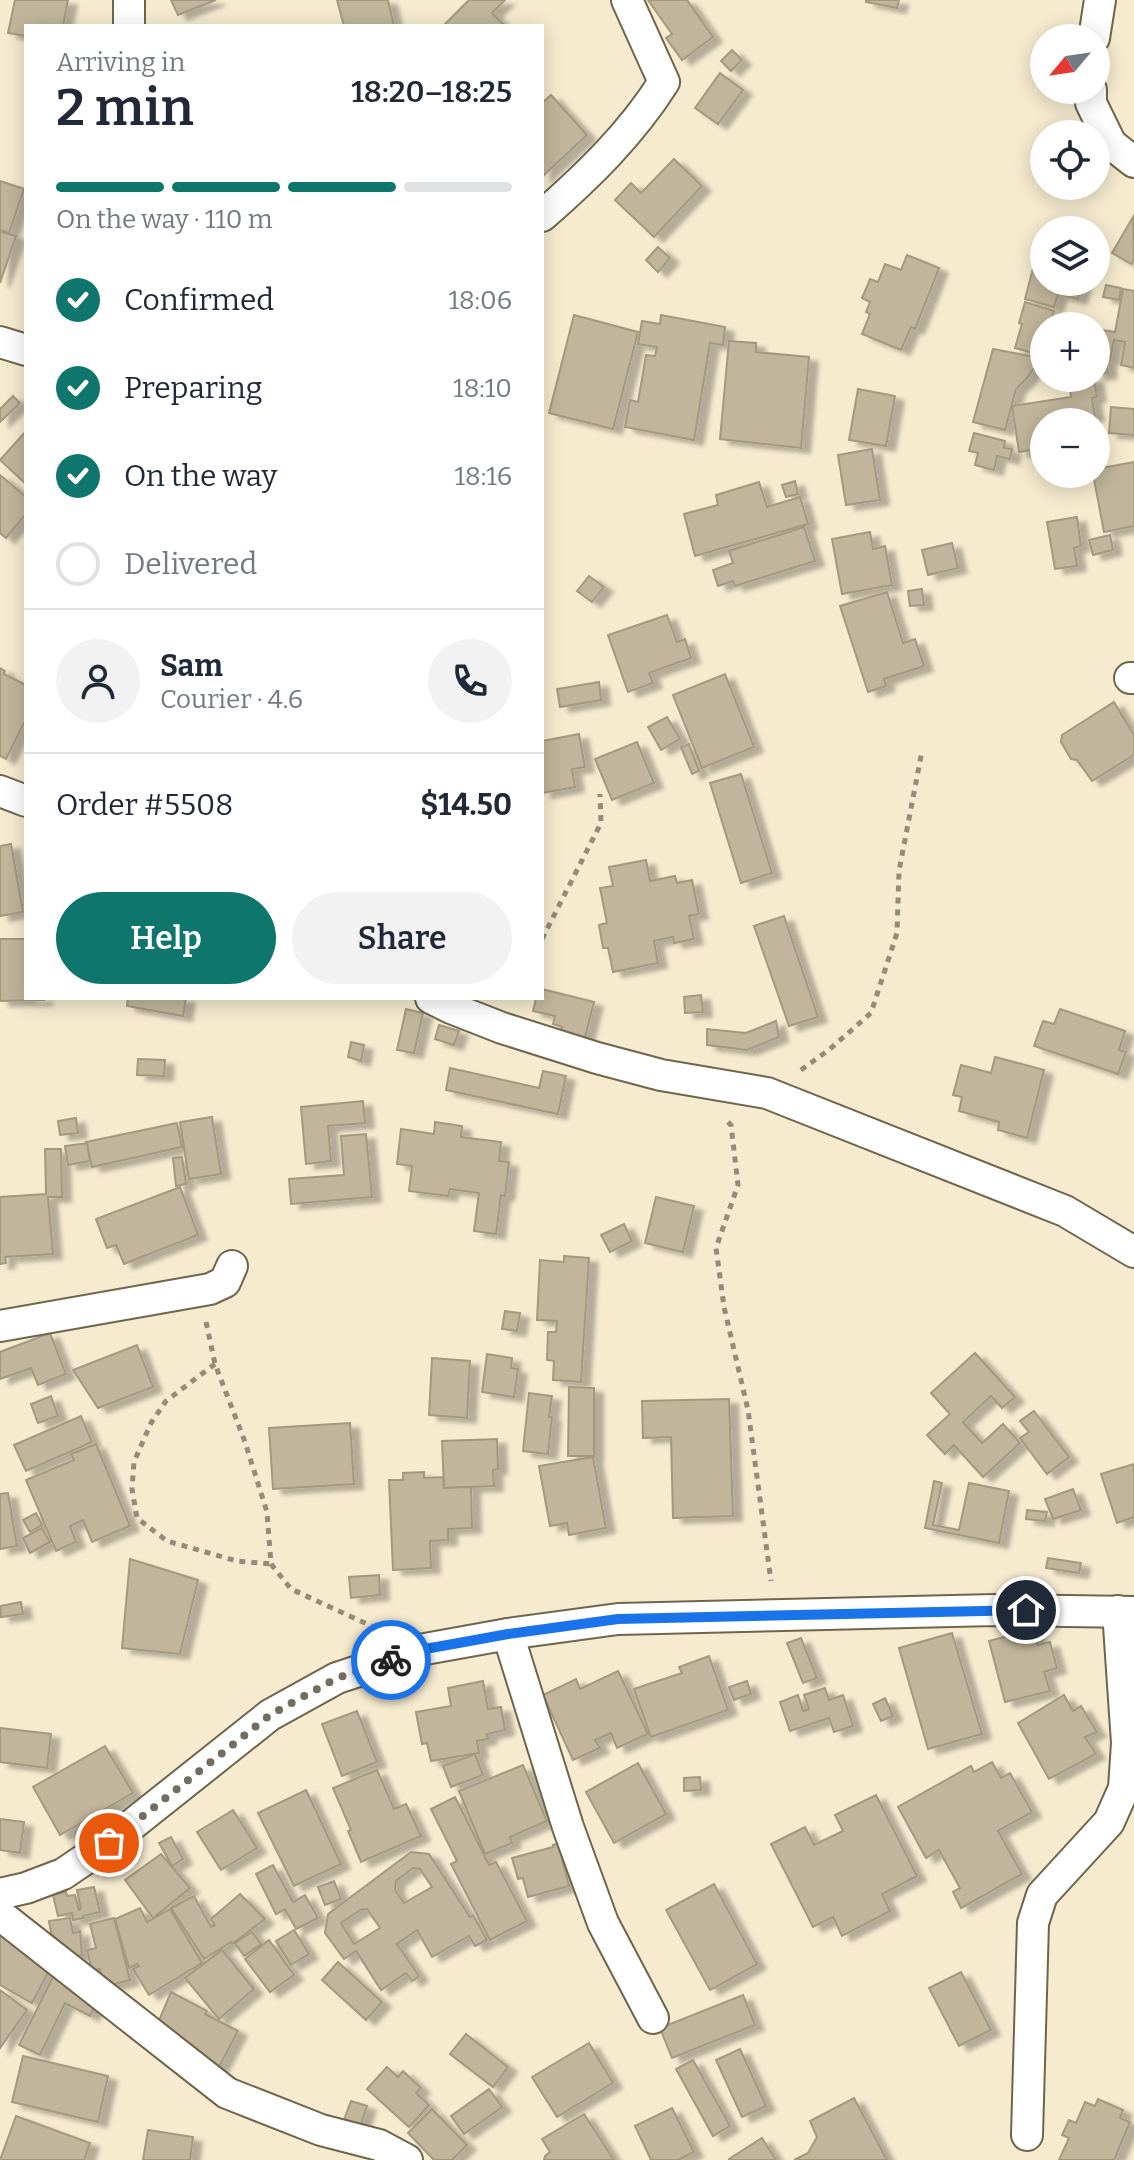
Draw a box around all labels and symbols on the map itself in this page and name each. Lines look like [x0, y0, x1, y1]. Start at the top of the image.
north arrow [1030, 24, 1110, 104]
pin [992, 1576, 1060, 1644]
courier [351, 1620, 431, 1700]
pin [75, 1809, 143, 1877]

